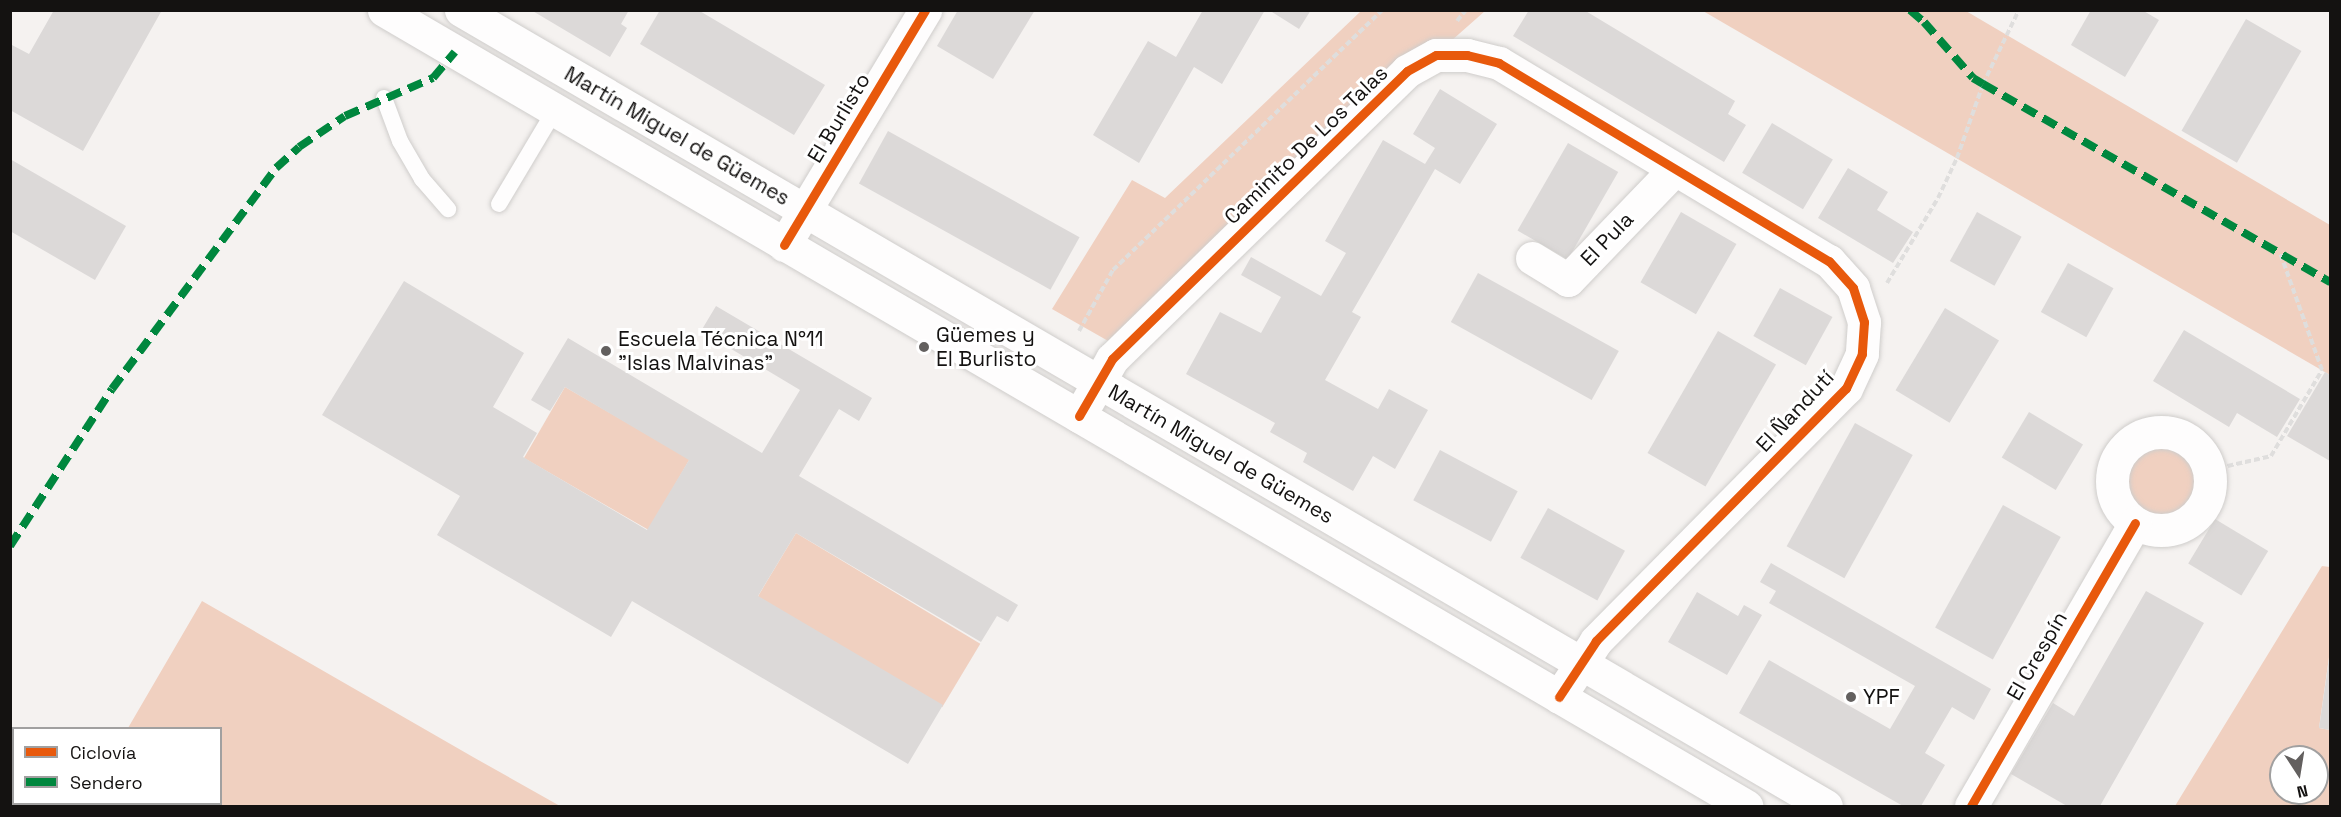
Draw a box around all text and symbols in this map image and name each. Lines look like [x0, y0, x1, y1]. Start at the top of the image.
street label: Caminito De Los Talas [1219, 60, 1393, 230]
street label: Martín Miguel de Güemes [560, 61, 794, 211]
street label: El Burlisto [802, 68, 876, 168]
street label: El Pula [1575, 207, 1639, 271]
place label: Güemes y El Burlisto [936, 322, 1036, 372]
place label: Escuela Técnica N°11 "Islas Malvinas" [618, 326, 824, 376]
marker: Güemes y El Burlisto [917, 340, 931, 354]
marker: Escuela Técnica N°11 "Islas Malvinas" [599, 344, 613, 358]
street label: El Ñandutí [1751, 365, 1839, 457]
street label: Martín Miguel de Güemes [1104, 379, 1338, 529]
street label: El Crespín [2001, 607, 2073, 705]
place label: YPF [1863, 684, 1900, 710]
marker: YPF [1844, 690, 1858, 704]
legend [12, 727, 222, 805]
text: Ciclovía [70, 741, 136, 764]
north arrow [2269, 745, 2329, 805]
text: Sendero [70, 771, 143, 794]
text: N [2295, 780, 2310, 803]

